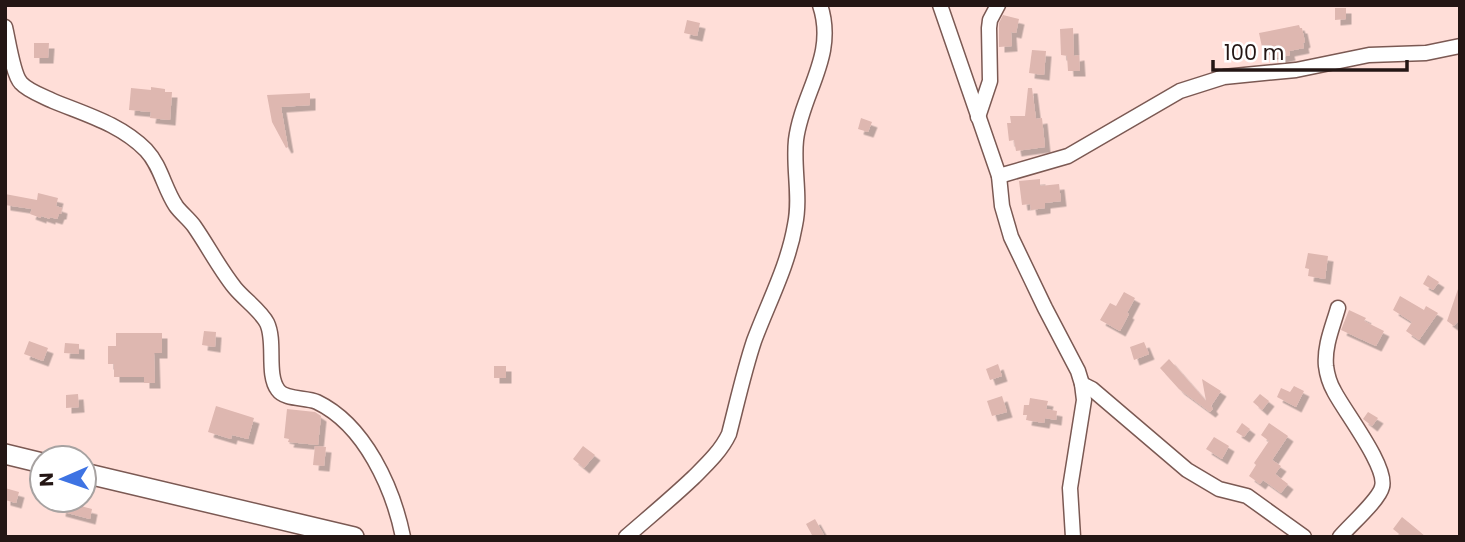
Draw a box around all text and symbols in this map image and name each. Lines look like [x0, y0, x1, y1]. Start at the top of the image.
scale bar [1213, 28, 1407, 72]
text: 100 m [1224, 38, 1284, 67]
north arrow [28, 444, 98, 514]
text: N [33, 472, 60, 487]

